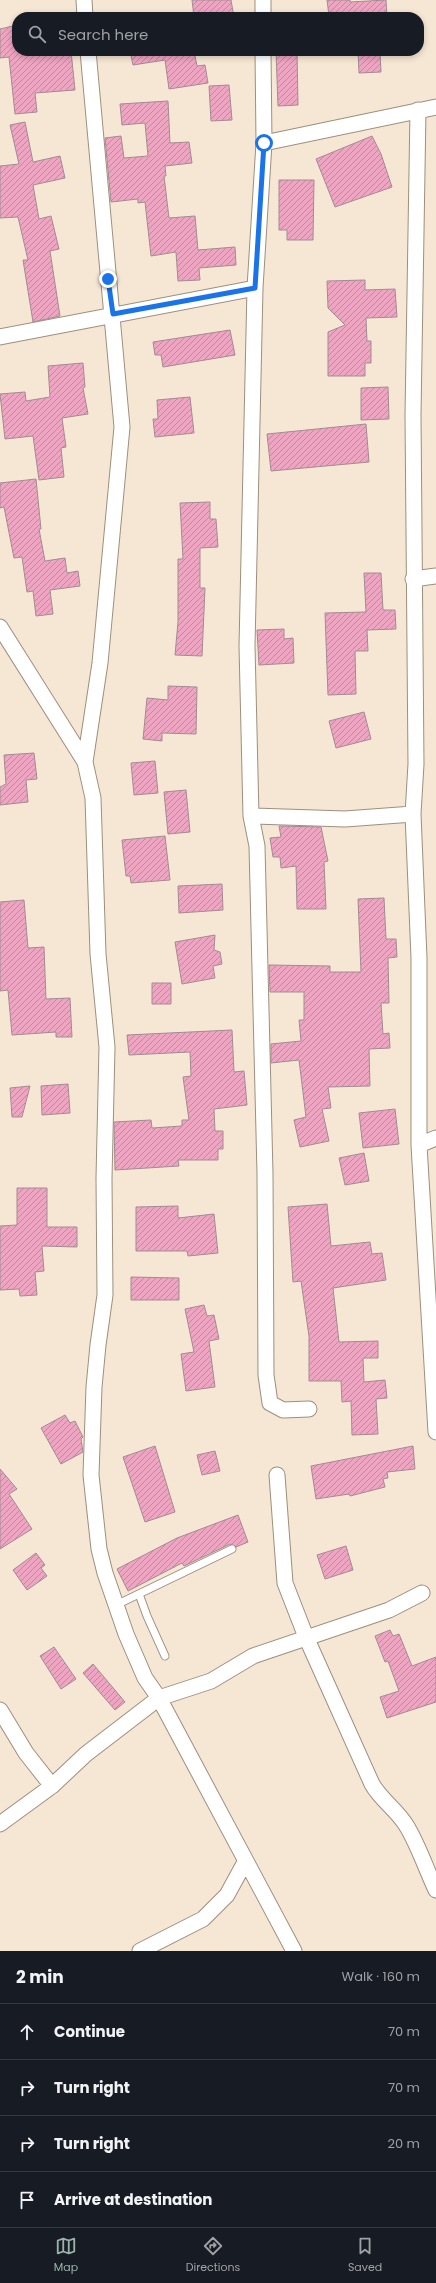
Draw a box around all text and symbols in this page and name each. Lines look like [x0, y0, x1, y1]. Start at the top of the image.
search box [12, 12, 424, 56]
icon: search [26, 23, 48, 45]
text: Search here [58, 24, 148, 45]
route start [255, 134, 273, 152]
route end [99, 270, 117, 288]
text: 2 min [16, 1965, 64, 1989]
text: Walk · 160 m [341, 1967, 420, 1986]
icon: ahead [16, 2021, 38, 2043]
text: Continue [54, 2021, 125, 2042]
text: 70 m [388, 2022, 420, 2041]
icon: right [16, 2077, 38, 2099]
text: Turn right [54, 2077, 130, 2098]
text: 70 m [388, 2078, 420, 2097]
icon: right [16, 2133, 38, 2155]
text: Turn right [54, 2133, 130, 2154]
text: 20 m [387, 2134, 420, 2153]
icon: arrive [16, 2189, 38, 2211]
text: Arrive at destination [54, 2189, 212, 2210]
tab: Map [54, 2235, 78, 2276]
tab: Directions [186, 2235, 240, 2276]
tab: Saved [348, 2235, 382, 2276]

